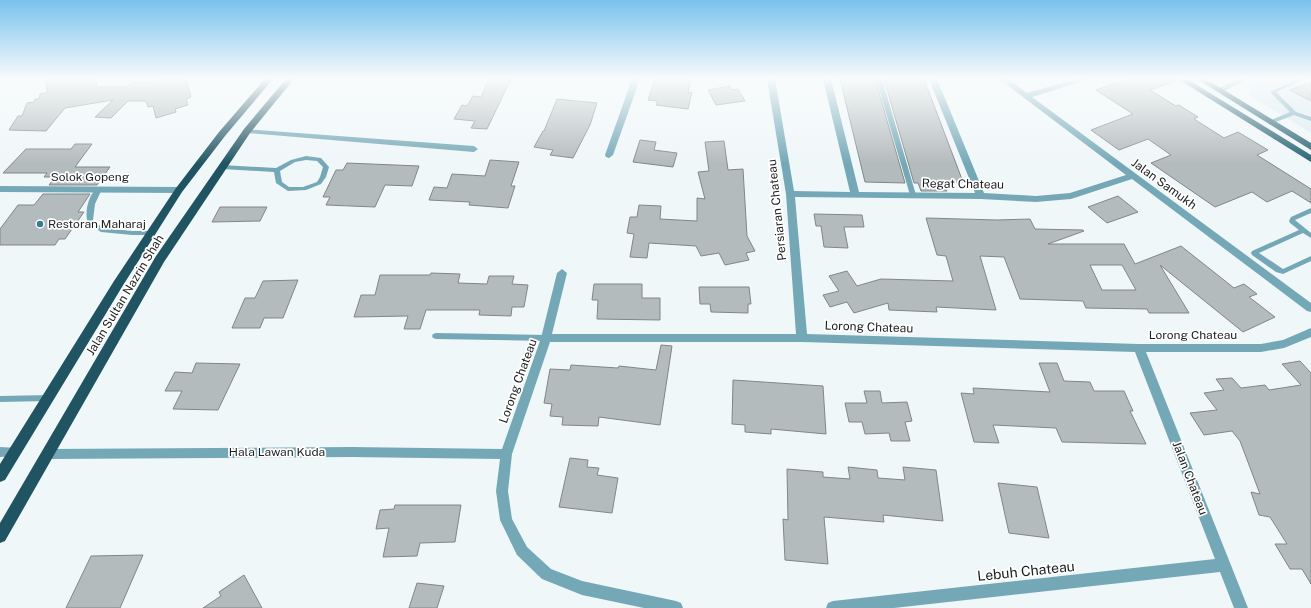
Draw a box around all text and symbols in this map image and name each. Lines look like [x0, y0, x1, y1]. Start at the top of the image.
street label: Jalan Samukh [1129, 156, 1199, 212]
street label: Persiaran Chateau [765, 159, 789, 261]
street label: Solok Gopeng [51, 170, 129, 184]
street label: Regat Chateau [922, 176, 1004, 192]
place label: Restoran Maharaj [48, 217, 146, 231]
marker: Restoran Maharaj [35, 219, 45, 229]
street label: Jalan Sultan Nazrin Shah [83, 232, 167, 358]
street label: Lorong Chateau [825, 318, 914, 336]
street label: Lorong Chateau [1149, 328, 1237, 342]
street label: Lorong Chateau [496, 337, 540, 425]
street label: Jalan Chateau [1170, 439, 1210, 517]
street label: Hala Lawan Kuda [229, 445, 325, 459]
street label: Lebuh Chateau [977, 558, 1075, 584]

